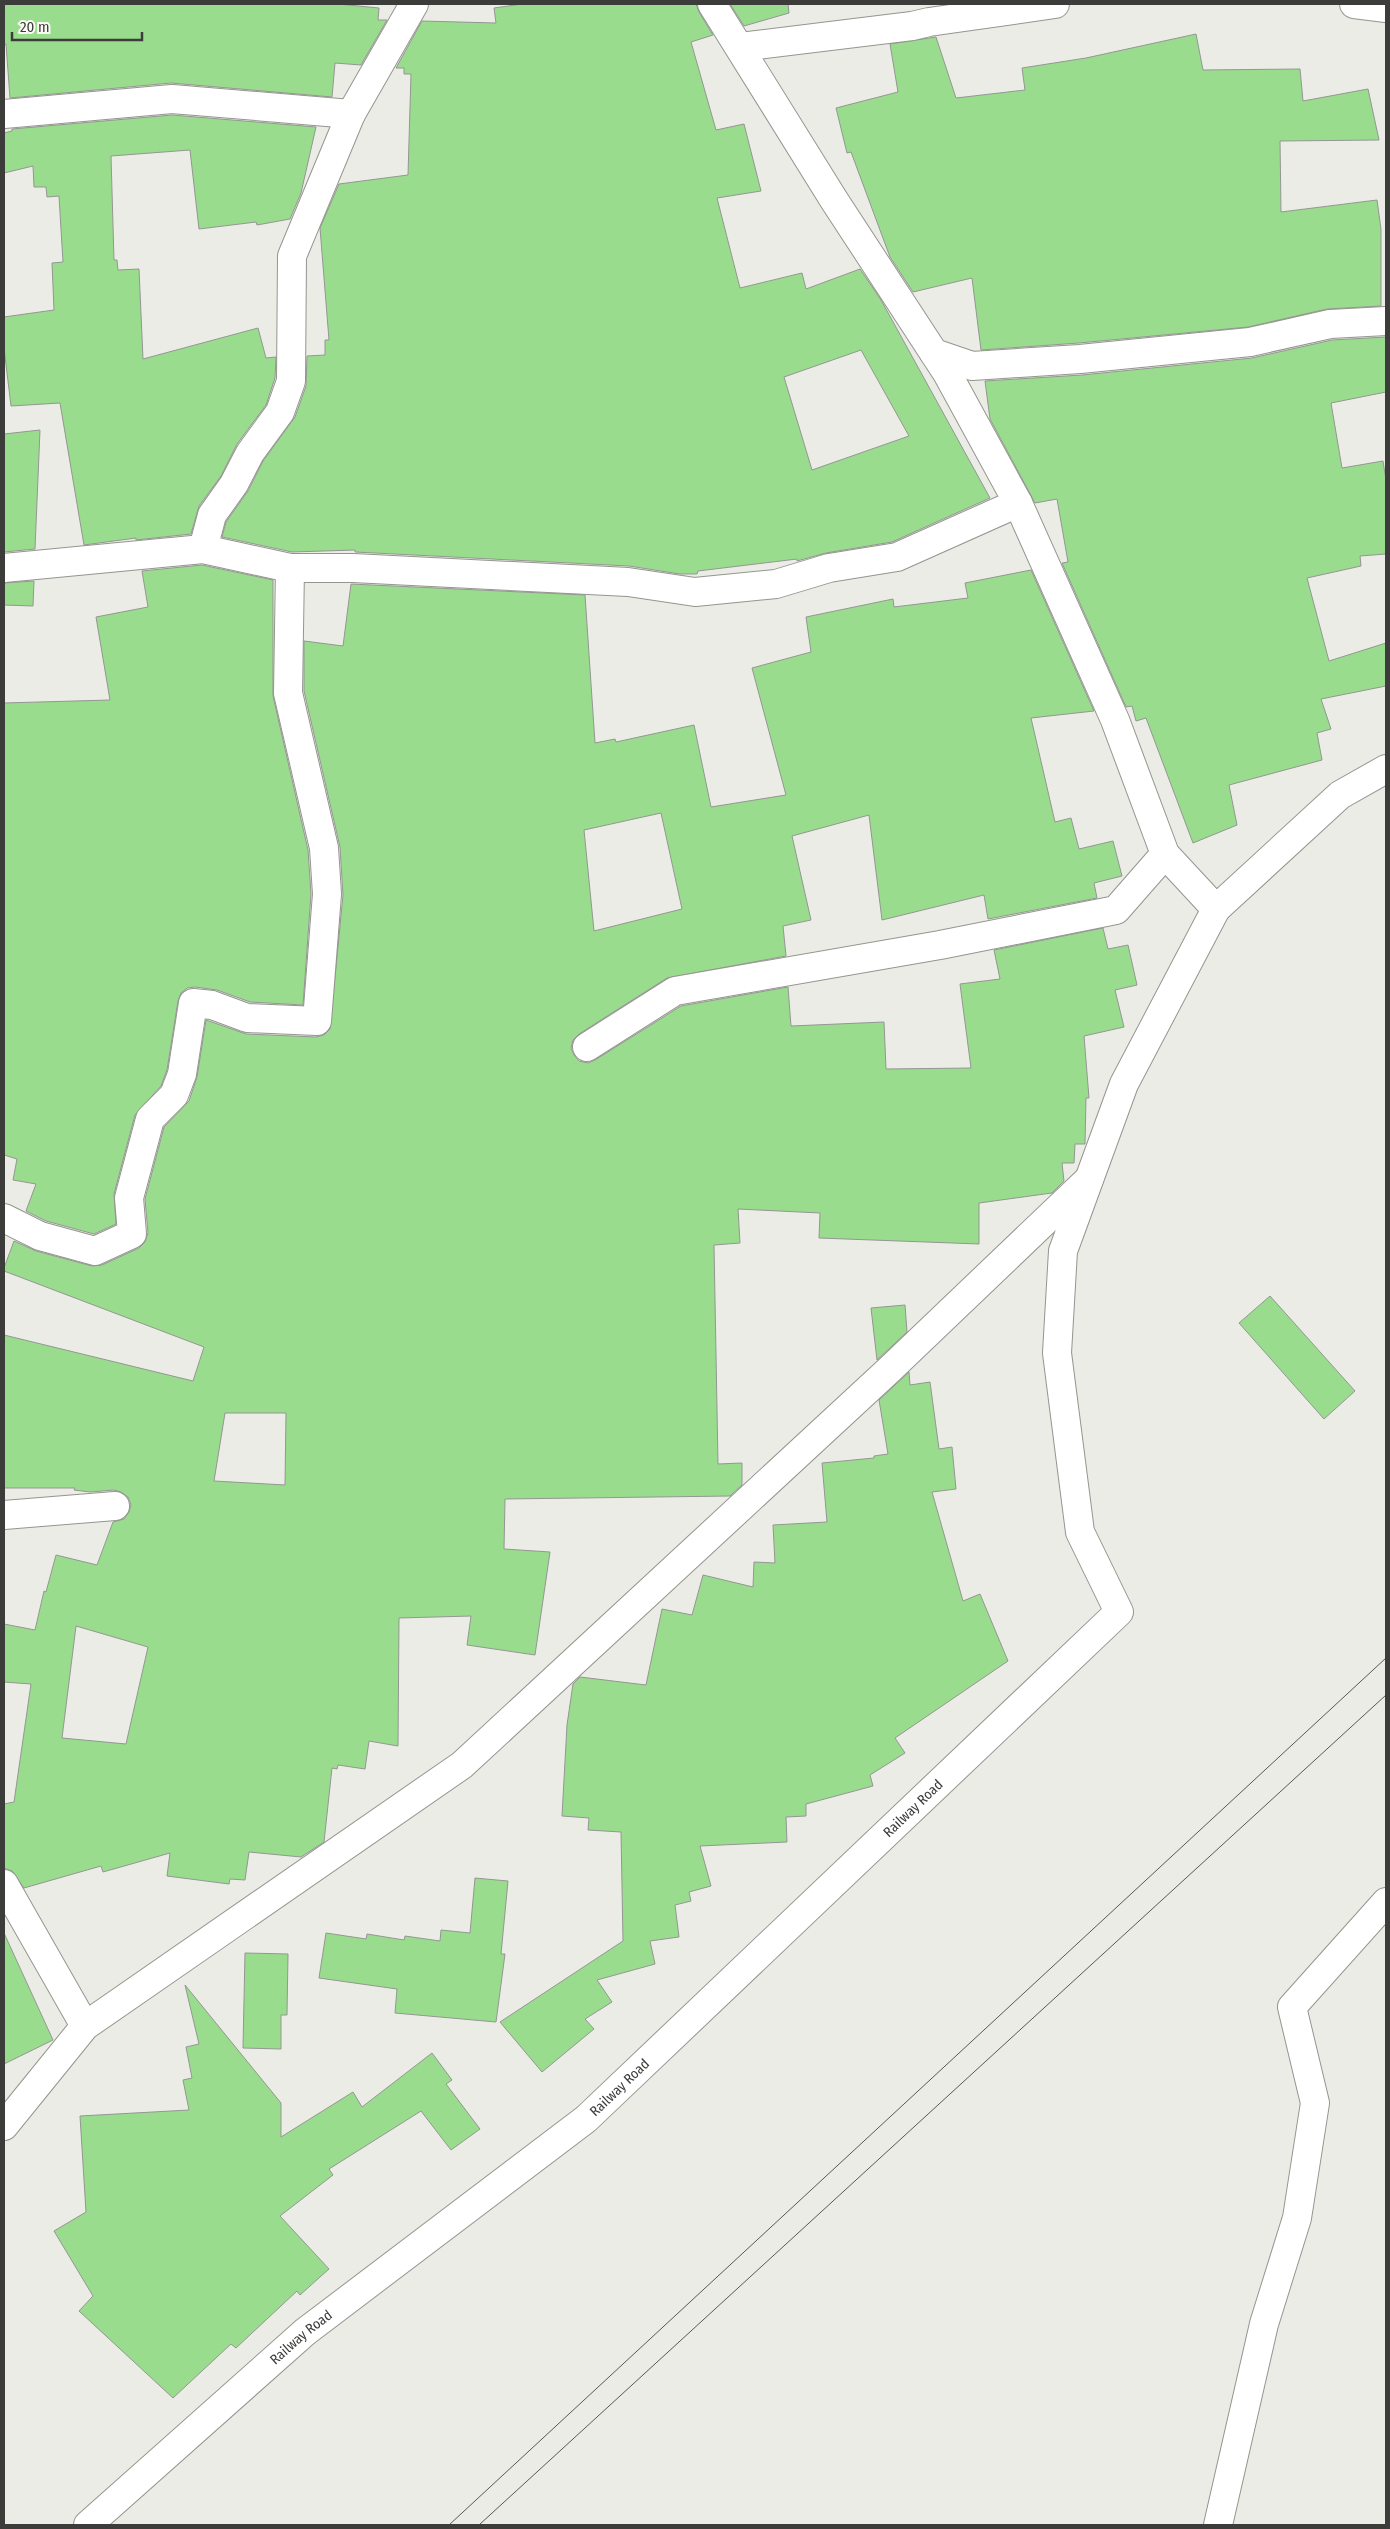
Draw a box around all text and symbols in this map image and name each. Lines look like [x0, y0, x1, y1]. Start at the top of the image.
scale bar [12, 10, 142, 42]
text: 20 m [20, 18, 50, 36]
street label: Railway Road [879, 1776, 946, 1840]
street label: Railway Road [586, 2055, 653, 2120]
street label: Railway Road [266, 2306, 335, 2368]

